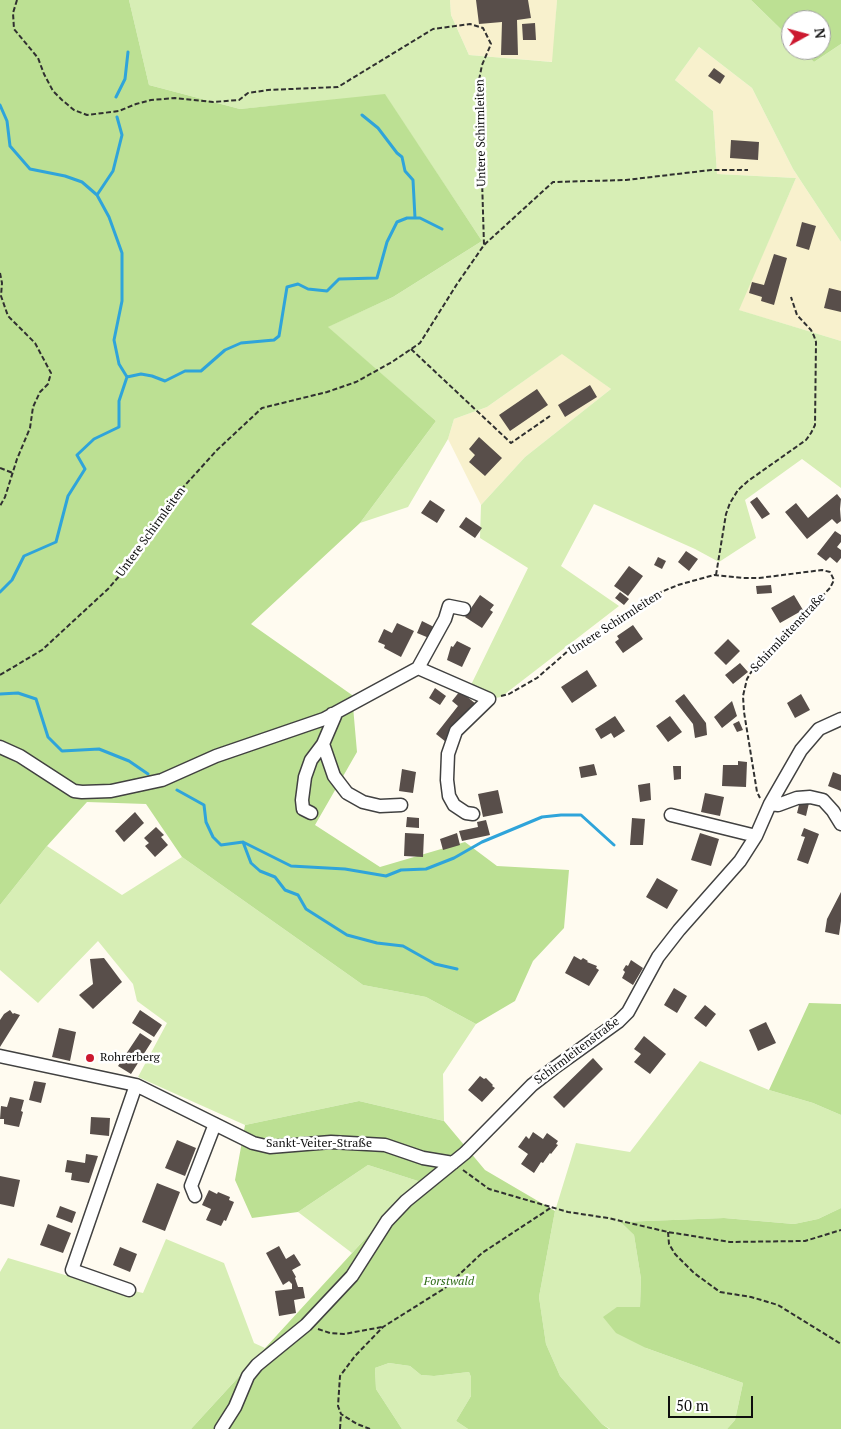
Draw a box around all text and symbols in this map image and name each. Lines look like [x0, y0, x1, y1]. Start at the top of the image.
north arrow [781, 10, 831, 60]
text: N [810, 27, 830, 40]
street label: Untere Schirmleiten [473, 79, 489, 187]
street label: Untere Schirmleiten [114, 484, 188, 580]
street label: Untere Schirmleiten [566, 588, 664, 658]
street label: Schirmleitenstraße [748, 591, 828, 675]
street label: Schirmleitenstraße [532, 1014, 622, 1088]
place label: Rohrerberg [100, 1051, 160, 1065]
marker: Rohrerberg [84, 1052, 96, 1064]
street label: Sankt-Veiter-Straße [266, 1137, 372, 1151]
park label: Forstwald [424, 1275, 474, 1289]
scale bar [671, 1386, 756, 1418]
text: 50 m [676, 1395, 709, 1415]

